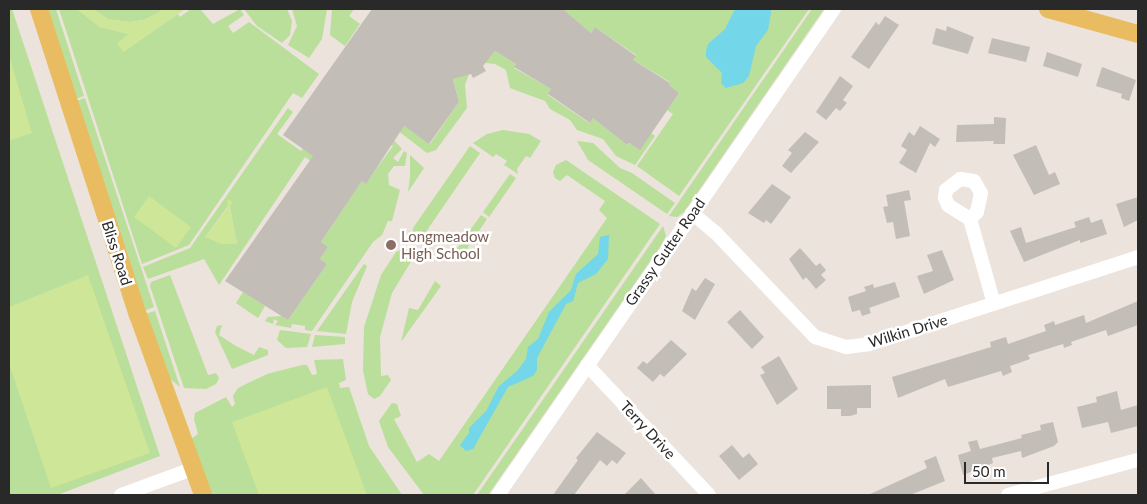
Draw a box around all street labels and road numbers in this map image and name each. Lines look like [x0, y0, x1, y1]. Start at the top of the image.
street label: Grassy Gutter Road [621, 194, 709, 310]
street label: Bliss Road [98, 218, 136, 288]
street label: Wilkin Drive [866, 310, 950, 352]
street label: Terry Drive [616, 397, 680, 463]

